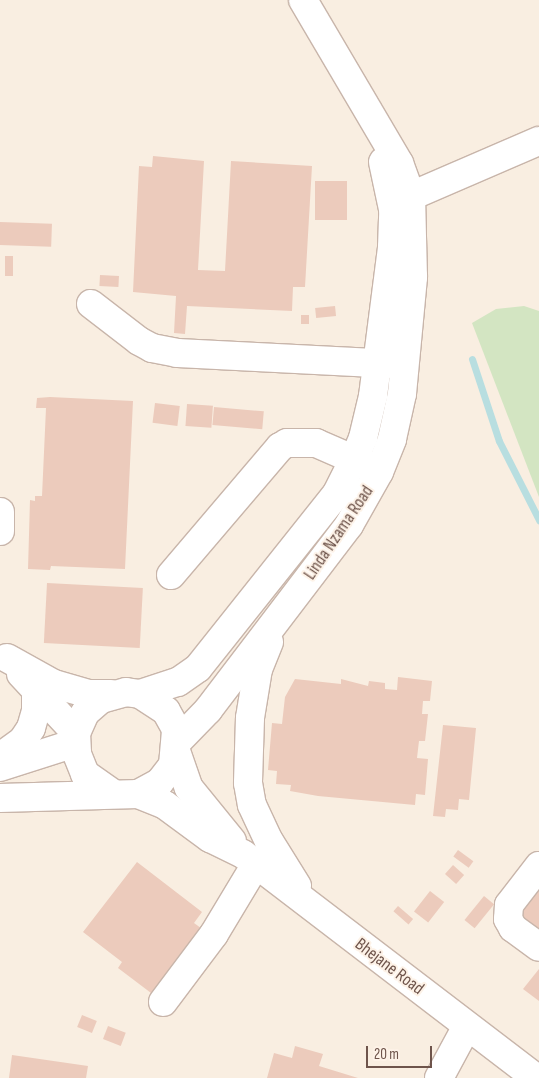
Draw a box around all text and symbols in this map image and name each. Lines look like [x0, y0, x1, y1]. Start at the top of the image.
street label: Linda Nzama Road [300, 482, 378, 584]
street label: Bhejane Road [350, 934, 428, 1000]
scale bar [369, 1036, 435, 1068]
text: 20 m [374, 1045, 399, 1064]

